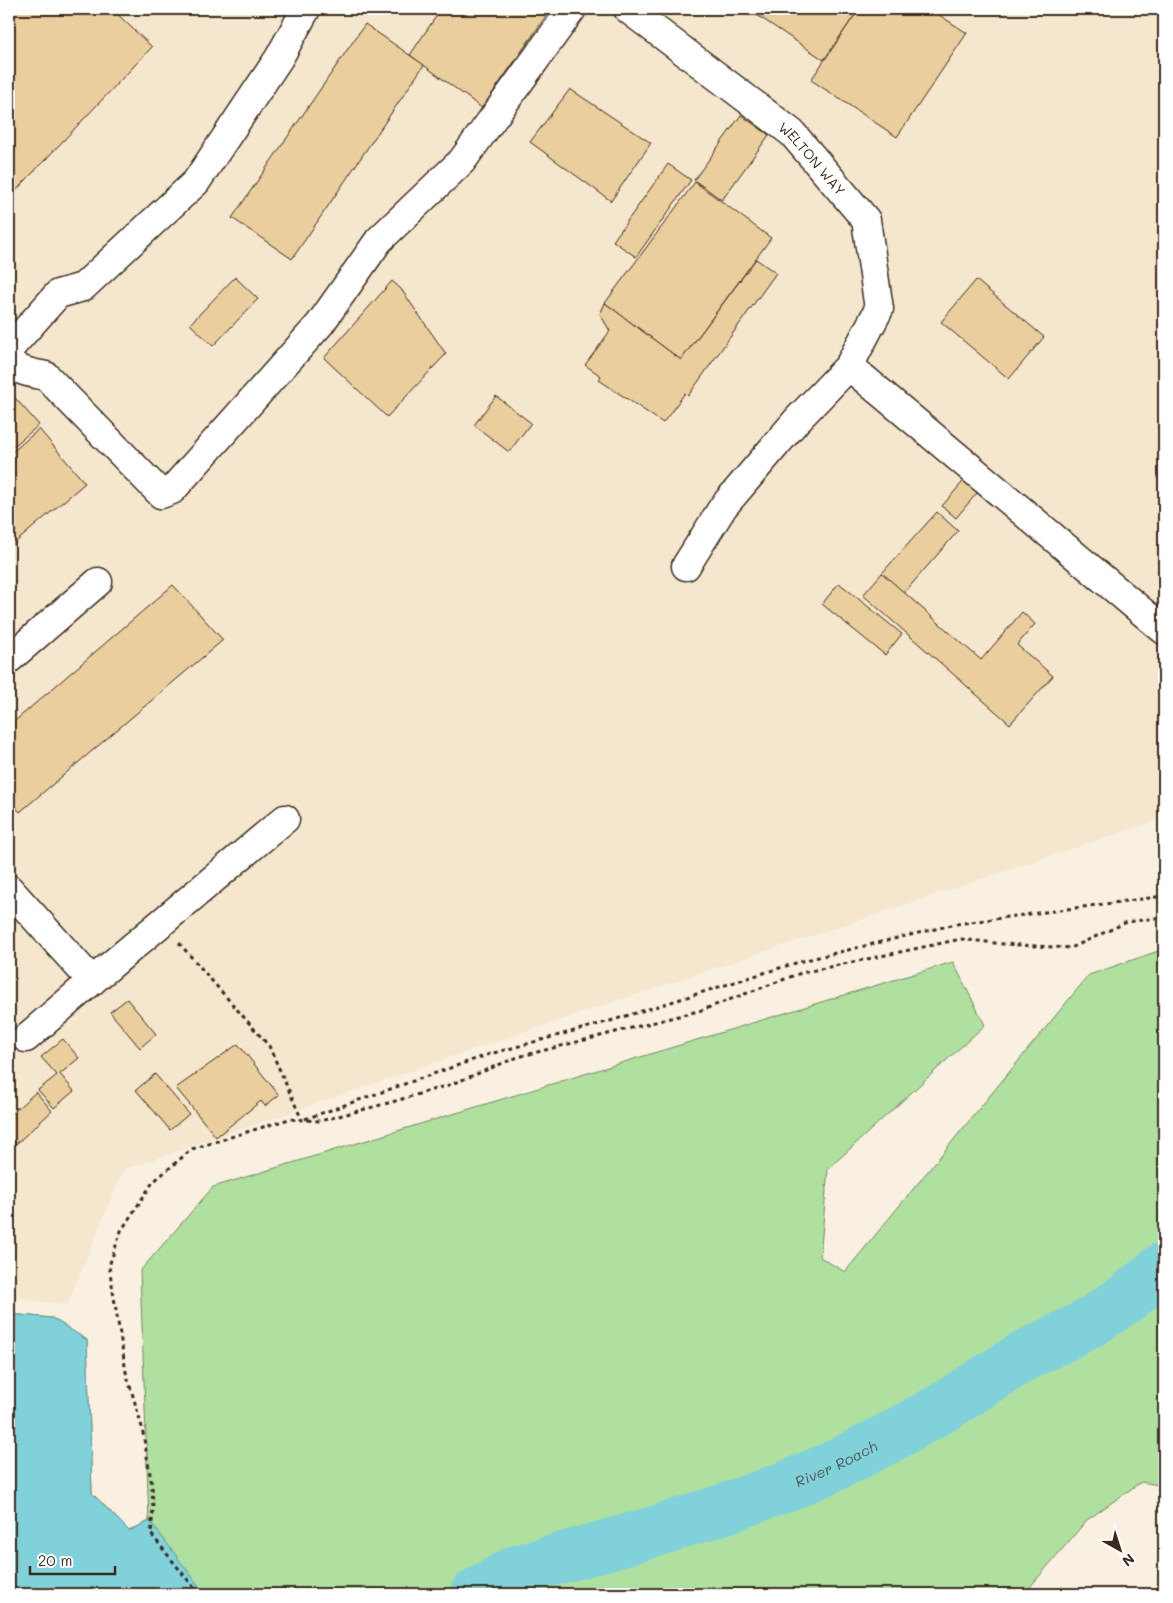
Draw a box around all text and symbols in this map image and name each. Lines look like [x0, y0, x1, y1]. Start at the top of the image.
street label: WELTON WAY [775, 117, 850, 199]
water label: River Roach [792, 1436, 881, 1492]
north arrow [1096, 1526, 1146, 1576]
scale bar [30, 1543, 115, 1575]
text: 20 m [38, 1550, 72, 1570]
text: N [1118, 1550, 1139, 1571]

